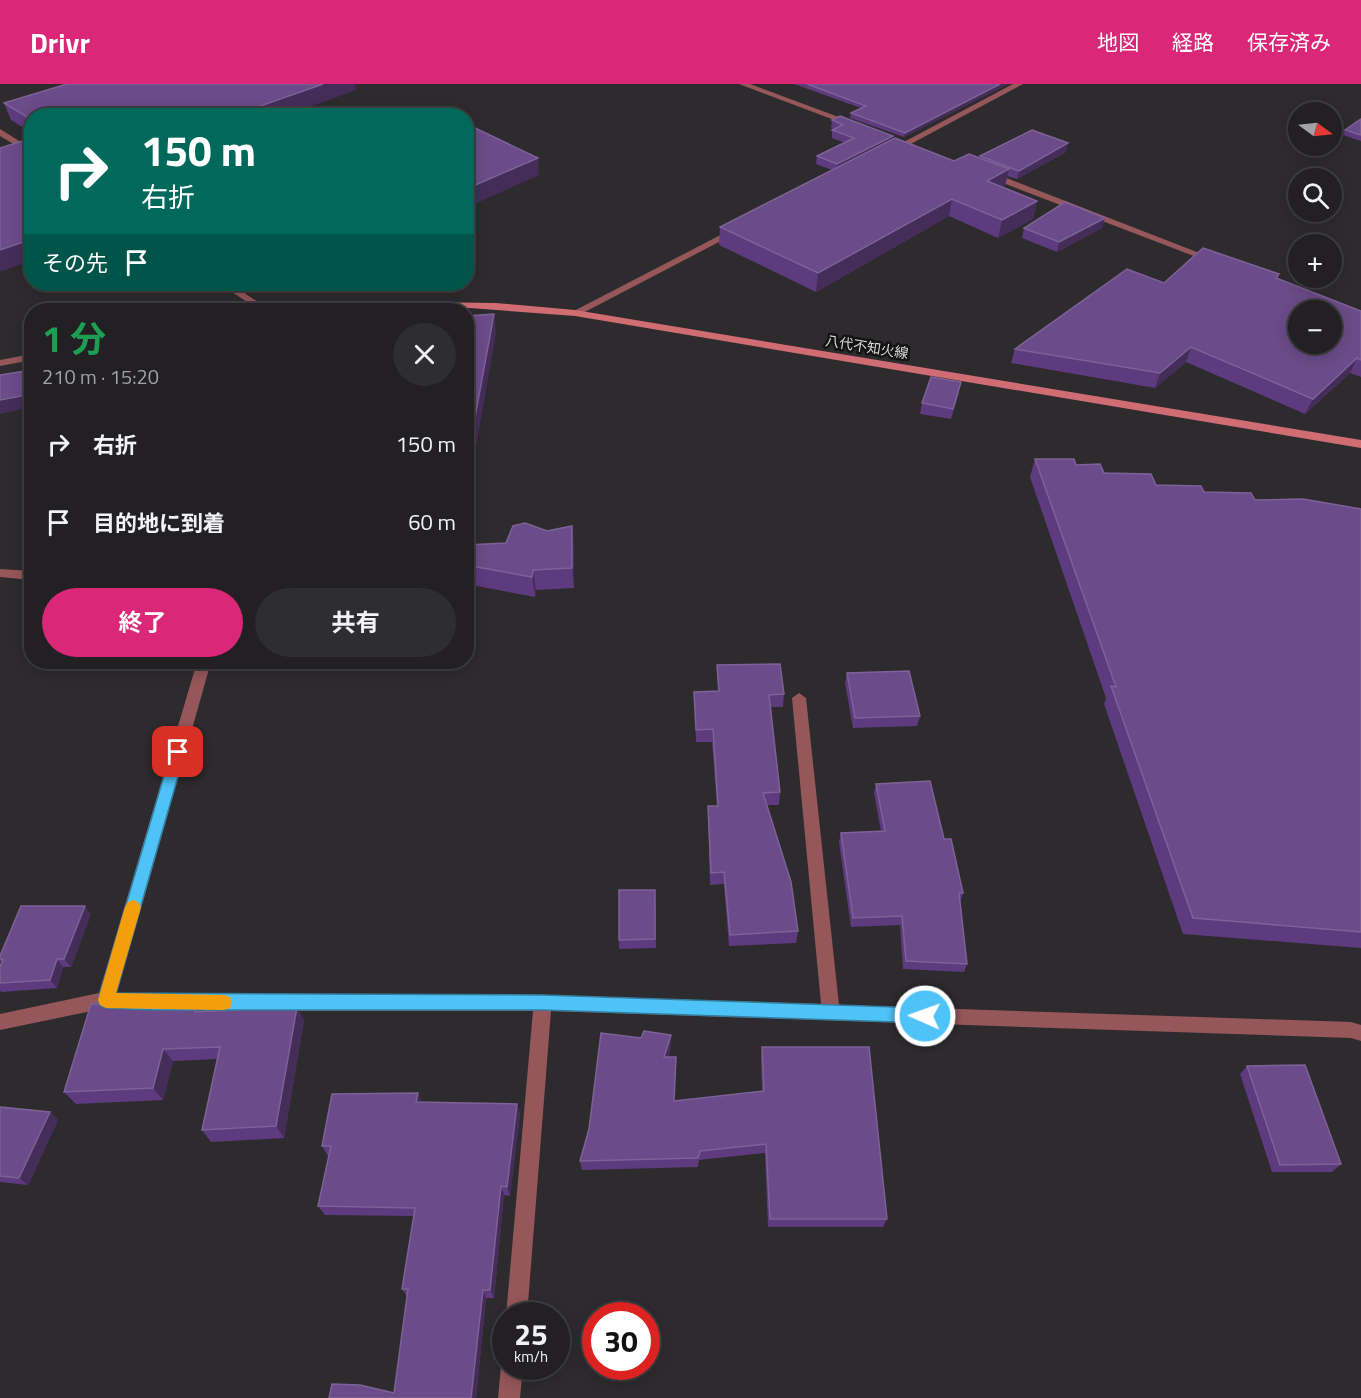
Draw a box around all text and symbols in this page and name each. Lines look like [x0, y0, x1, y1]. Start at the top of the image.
text: Drivr [30, 21, 90, 64]
text: 地図 [1097, 26, 1139, 58]
text: 経路 [1172, 26, 1214, 58]
text: 保存済み [1247, 26, 1331, 58]
north arrow [1288, 102, 1342, 156]
map controls [1288, 102, 1342, 354]
text: 150 m [141, 118, 256, 182]
icon: right [42, 132, 120, 210]
button: search [1288, 168, 1342, 222]
text: 右折 [141, 176, 195, 217]
button: + [1288, 234, 1342, 288]
text: その先 [42, 246, 108, 280]
icon: arrive [120, 246, 153, 279]
button: − [1288, 300, 1342, 354]
text: 1 分 [42, 311, 106, 366]
button: close [393, 323, 456, 386]
street label: 八代不知火線 [824, 330, 910, 363]
text: 210 m · 15:20 [42, 361, 159, 392]
text: 150 m [396, 427, 456, 461]
icon: right [42, 428, 75, 461]
text: 右折 [93, 428, 137, 462]
text: 60 m [408, 505, 456, 539]
icon: arrive [42, 506, 75, 539]
text: 目的地に到着 [93, 506, 225, 540]
button: 終了 [42, 588, 243, 657]
button: 共有 [255, 588, 456, 657]
pin [152, 726, 203, 777]
icon: arrive [161, 735, 194, 768]
position arrow [893, 984, 957, 1048]
speed limit sign: 30 [582, 1302, 660, 1380]
text: 25 [514, 1311, 548, 1357]
text: km/h [514, 1345, 548, 1368]

